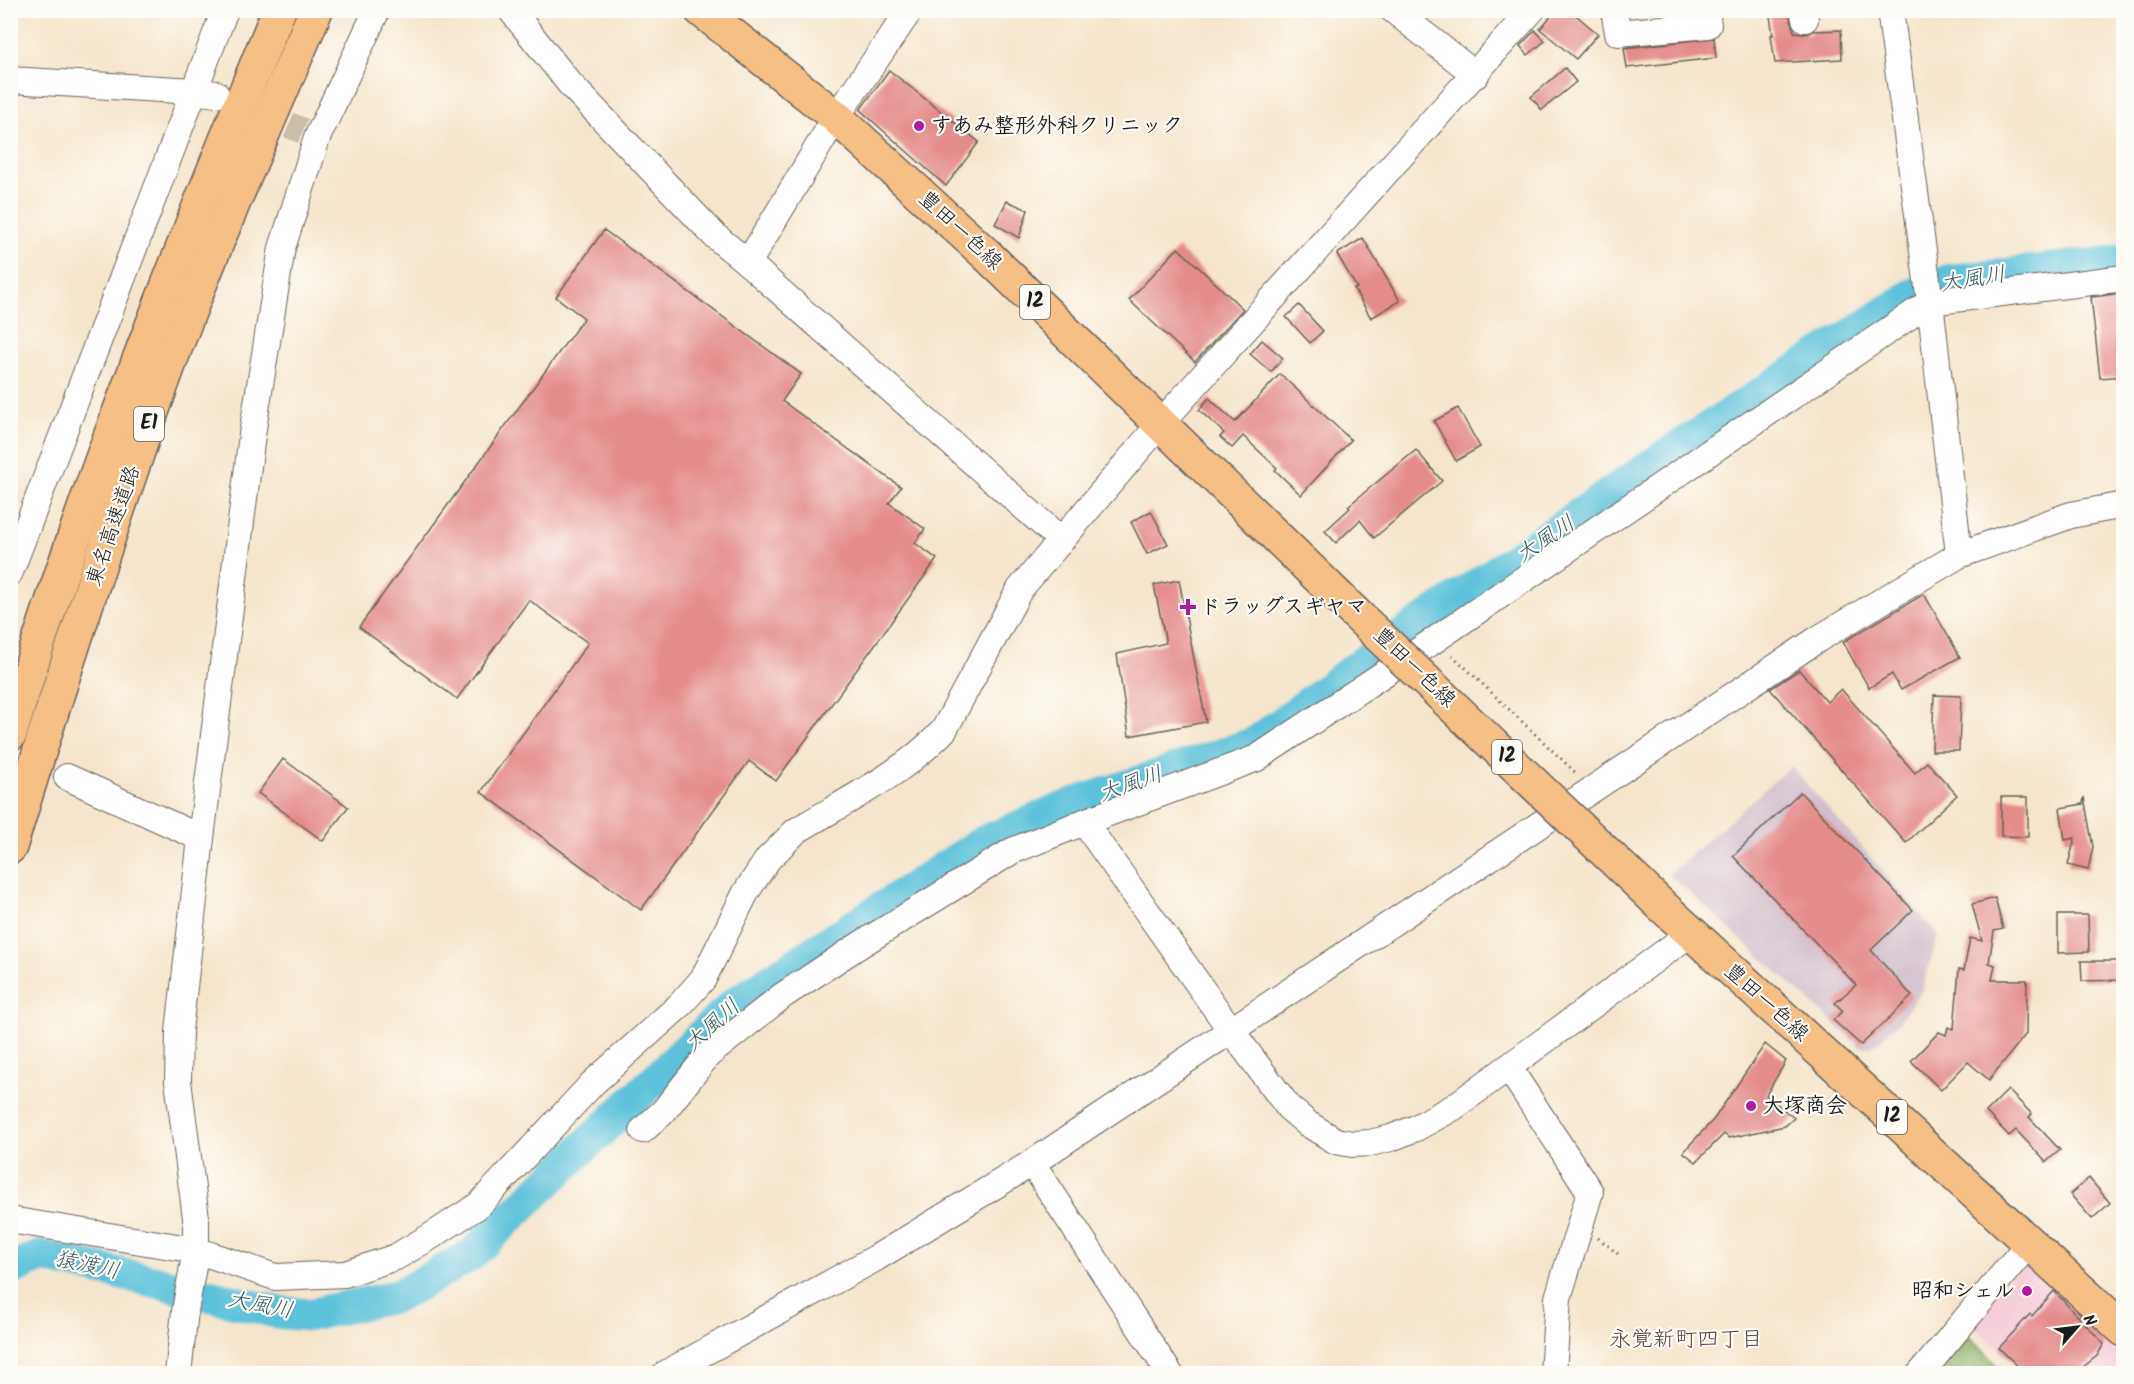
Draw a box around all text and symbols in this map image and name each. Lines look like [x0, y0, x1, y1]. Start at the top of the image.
place label: すあみ整形外科クリニック [931, 110, 1183, 143]
marker: すあみ整形外科クリニック [912, 119, 926, 133]
street label: 豊田一色線 [910, 183, 1010, 279]
water label: 大風川 [1938, 258, 2008, 302]
road number: 12 [1020, 285, 1050, 319]
road number: E1 [134, 407, 164, 441]
street label: 東名高速道路 [78, 461, 150, 591]
water label: 大風川 [1509, 507, 1583, 573]
place label: ドラッグスギヤマ [1200, 591, 1367, 624]
marker: ドラッグスギヤマ [1181, 600, 1195, 614]
street label: 豊田一色線 [1365, 620, 1463, 716]
road number: 12 [1492, 740, 1522, 774]
water label: 大風川 [1094, 758, 1168, 812]
street label: 豊田一色線 [1716, 956, 1816, 1050]
water label: 大風川 [677, 991, 749, 1061]
place label: 大塚商会 [1763, 1090, 1847, 1123]
marker: 大塚商会 [1744, 1099, 1758, 1113]
road number: 12 [1877, 1100, 1907, 1134]
water label: 猿渡川 [51, 1242, 123, 1290]
place label: 昭和シェル [1912, 1275, 2015, 1308]
water label: 大風川 [224, 1283, 296, 1329]
marker: 昭和シェル [2020, 1284, 2034, 1298]
north arrow [2047, 1297, 2107, 1357]
text: N [2076, 1310, 2102, 1331]
district label: 永覚新町四丁目 [1609, 1323, 1763, 1358]

